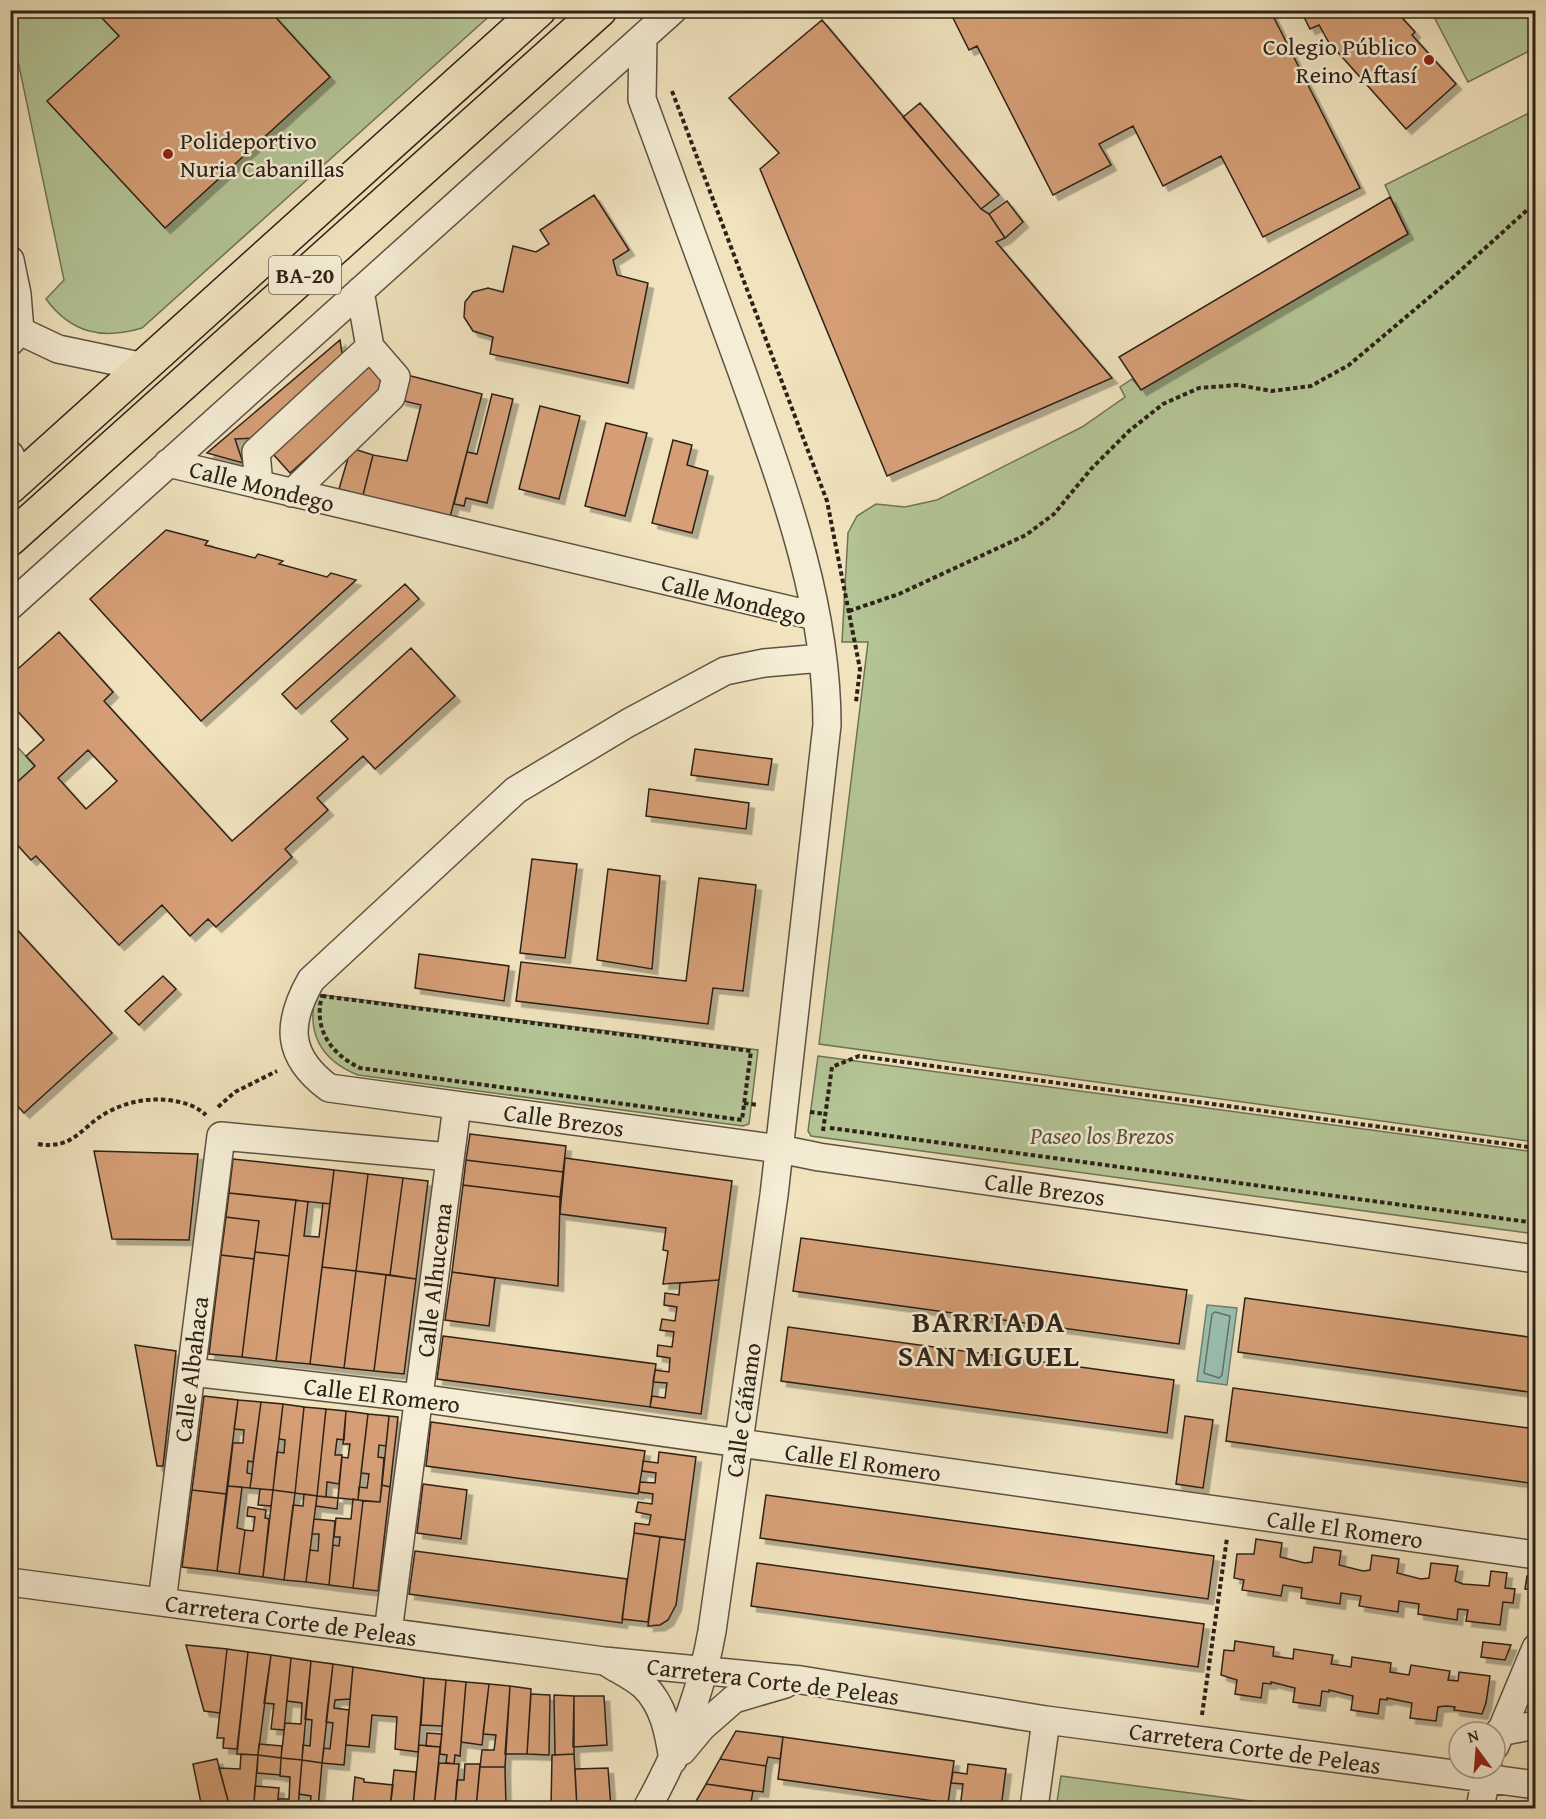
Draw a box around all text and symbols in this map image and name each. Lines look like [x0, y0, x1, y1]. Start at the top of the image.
place label: Colegio Público Reino Aftasí [1263, 29, 1418, 92]
marker: Colegio Público Reino Aftasí [1422, 53, 1436, 67]
place label: Polideportivo Nuria Cabanillas [180, 123, 345, 186]
marker: Polideportivo Nuria Cabanillas [161, 147, 175, 161]
road number: BA-20 [269, 256, 341, 294]
street label: Calle Mondego [186, 451, 338, 521]
street label: Calle Mondego [658, 564, 810, 634]
street label: Calle Brezos [502, 1094, 626, 1146]
park label: Paseo los Brezos [1029, 1118, 1174, 1153]
street label: Calle Brezos [983, 1163, 1107, 1215]
street label: Calle Alhucema [407, 1200, 461, 1359]
street label: Calle Albahaca [165, 1294, 217, 1444]
district label: BARRIADA SAN MIGUEL [898, 1299, 1080, 1377]
street label: Calle Cáñamo [716, 1340, 770, 1480]
street label: Calle El Romero [302, 1368, 462, 1422]
street label: Calle El Romero [783, 1434, 943, 1490]
street label: Calle El Romero [1265, 1501, 1425, 1557]
street label: Carretera Corte de Peleas [163, 1585, 419, 1655]
street label: Carretera Corte de Peleas [645, 1648, 901, 1714]
street label: Carretera Corte de Peleas [1127, 1713, 1383, 1783]
north arrow [1447, 1720, 1507, 1780]
text: N [1464, 1722, 1482, 1749]

